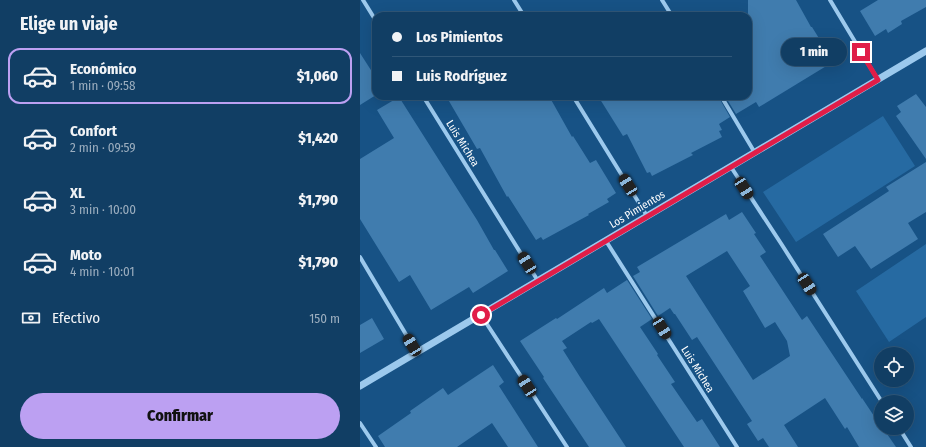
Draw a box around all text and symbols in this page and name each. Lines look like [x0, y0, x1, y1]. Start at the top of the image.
text: Elige un viaje [20, 13, 118, 35]
text: Los Pimientos [416, 28, 503, 46]
callout: 1 min [781, 38, 847, 66]
route end [852, 43, 870, 61]
text: 1 min [800, 44, 828, 59]
icon: car [22, 58, 58, 94]
text: Económico [70, 60, 137, 78]
text: $1,060 [297, 67, 338, 85]
text: Luis Rodríguez [416, 67, 507, 85]
text: 1 min · 09:58 [70, 78, 135, 93]
street label: Luis Michea [443, 118, 482, 169]
icon: car [22, 120, 58, 156]
text: Confort [70, 122, 117, 140]
text: $1,420 [298, 129, 338, 147]
text: 2 min · 09:59 [70, 140, 136, 155]
car [617, 172, 639, 198]
car [732, 175, 756, 201]
icon: car [22, 182, 58, 218]
text: XL [70, 184, 85, 202]
street label: Los Pimientos [607, 188, 668, 231]
text: $1,790 [298, 191, 338, 209]
text: 3 min · 10:00 [70, 202, 136, 217]
icon: car [22, 244, 58, 280]
text: Moto [70, 246, 102, 264]
car [516, 250, 538, 276]
text: $1,790 [298, 253, 338, 271]
text: 4 min · 10:01 [70, 264, 134, 279]
car [795, 271, 819, 297]
route start [472, 306, 490, 324]
icon: cash [20, 307, 42, 329]
text: Efectivo [52, 309, 100, 327]
text: 150 m [309, 311, 340, 326]
car [651, 315, 673, 341]
car [401, 332, 423, 358]
street label: Luis Michea [678, 344, 717, 395]
map controls [874, 347, 914, 435]
button: locate [874, 347, 914, 387]
car [515, 373, 539, 399]
button: Confirmar [20, 393, 340, 439]
button: layers [874, 395, 914, 435]

